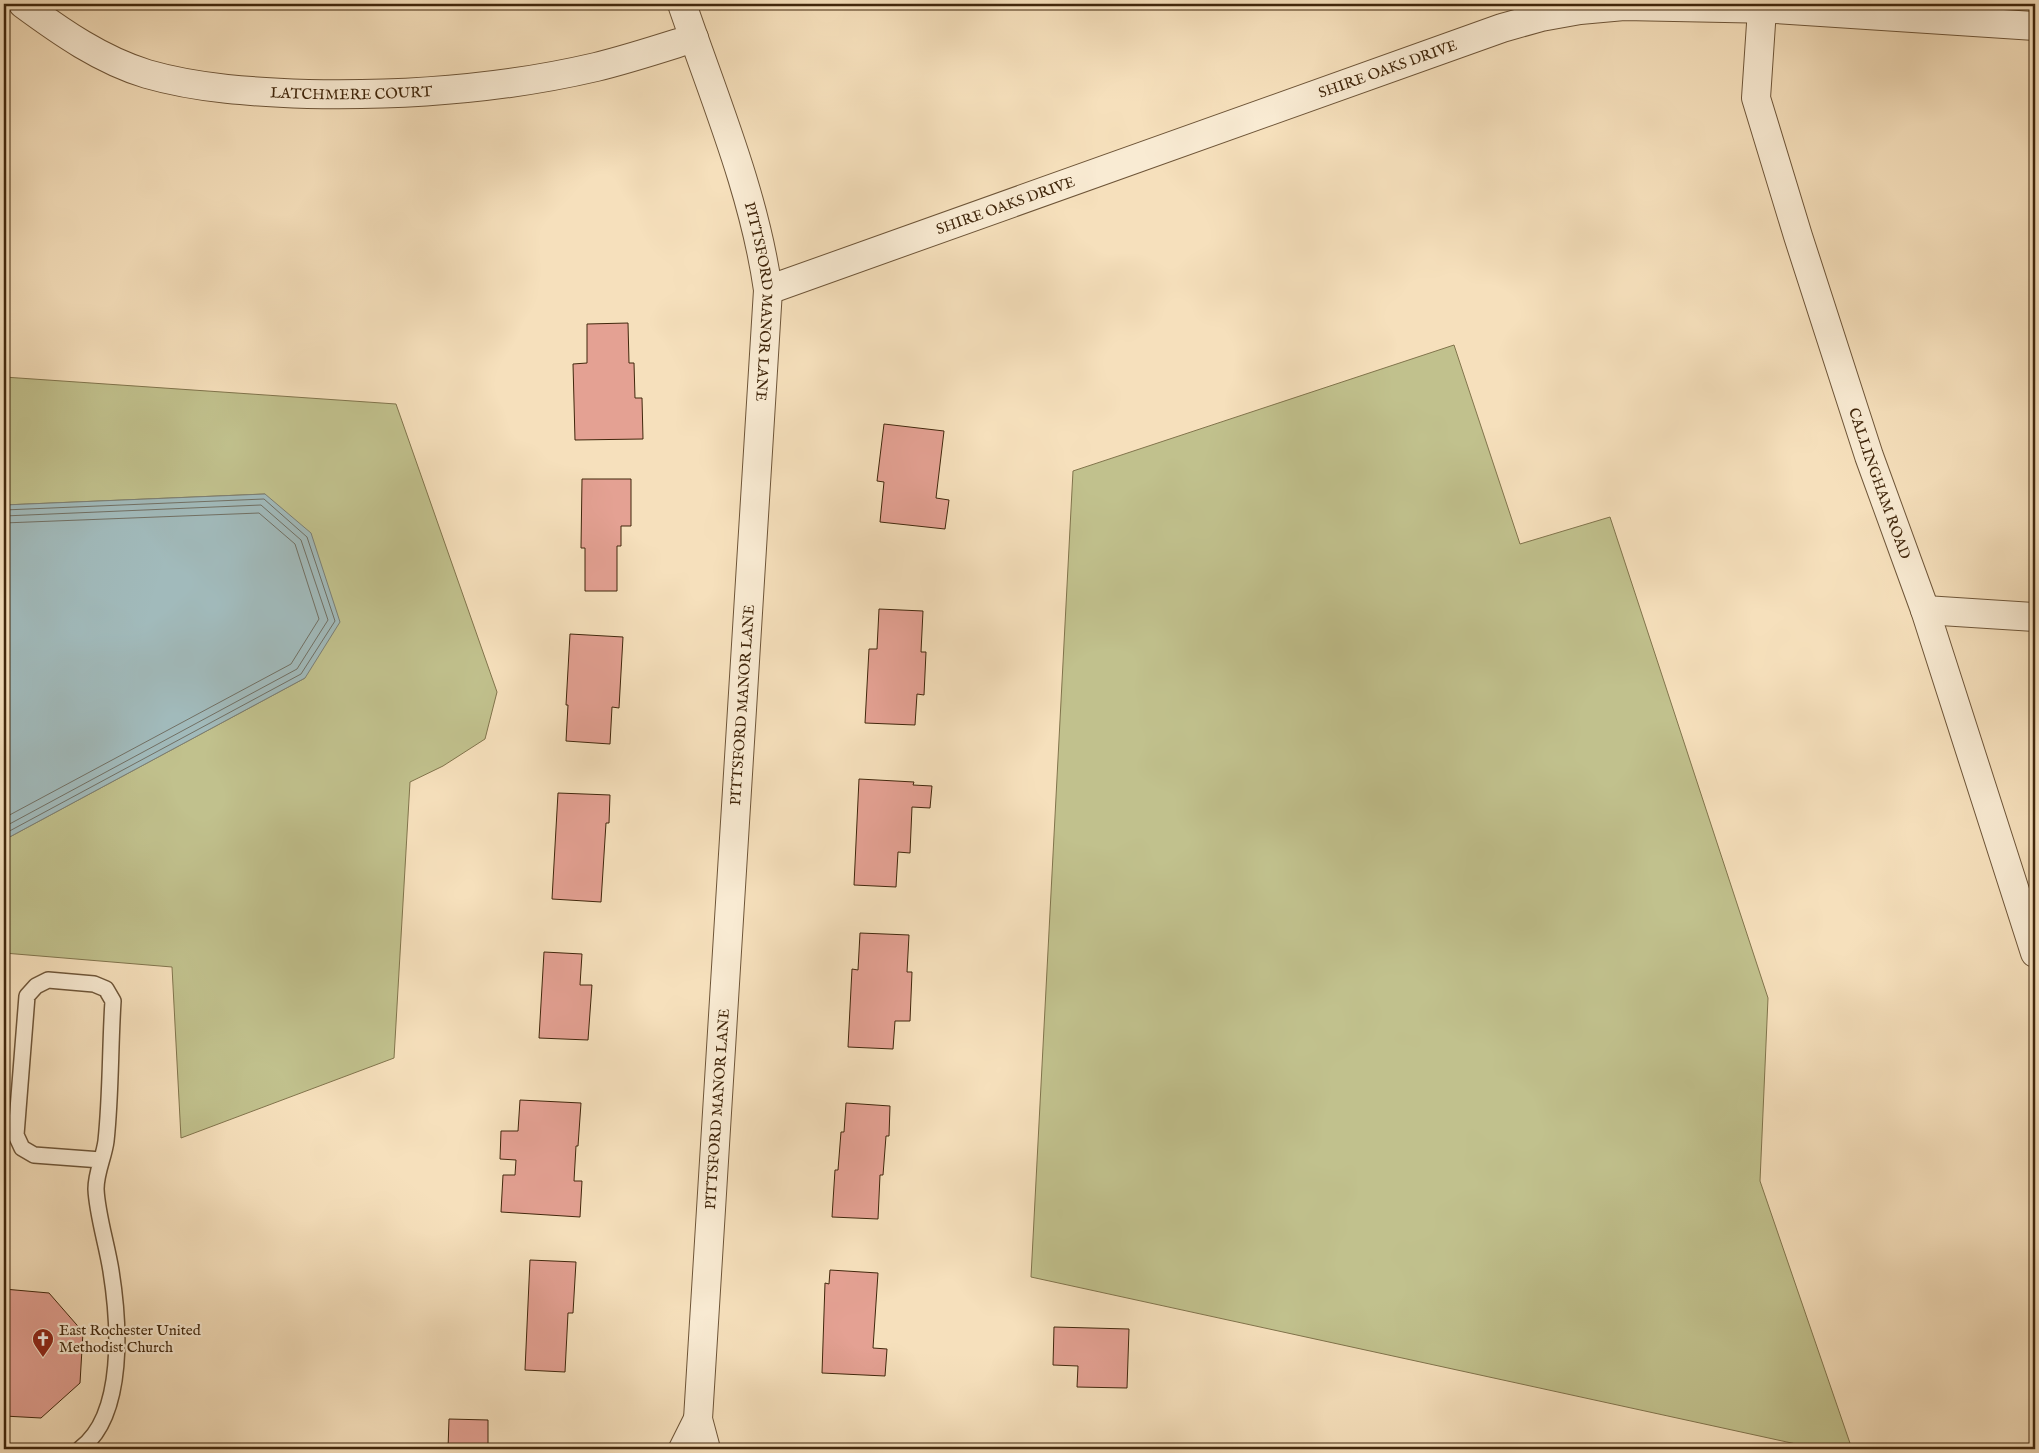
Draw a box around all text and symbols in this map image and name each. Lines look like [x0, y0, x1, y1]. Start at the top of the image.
street label: SHIRE OAKS DRIVE [1316, 36, 1460, 103]
street label: LATCHMERE COURT [270, 82, 433, 104]
street label: SHIRE OAKS DRIVE [934, 172, 1077, 239]
street label: PITTSFORD MANOR LANE [740, 200, 777, 402]
street label: CALLINGHAM ROAD [1844, 406, 1915, 562]
street label: PITTSFORD MANOR LANE [726, 604, 759, 806]
street label: PITTSFORD MANOR LANE [701, 1008, 734, 1210]
place label: East Rochester United Methodist Church [59, 1321, 202, 1357]
church icon: East Rochester United Methodist Church [31, 1327, 55, 1358]

